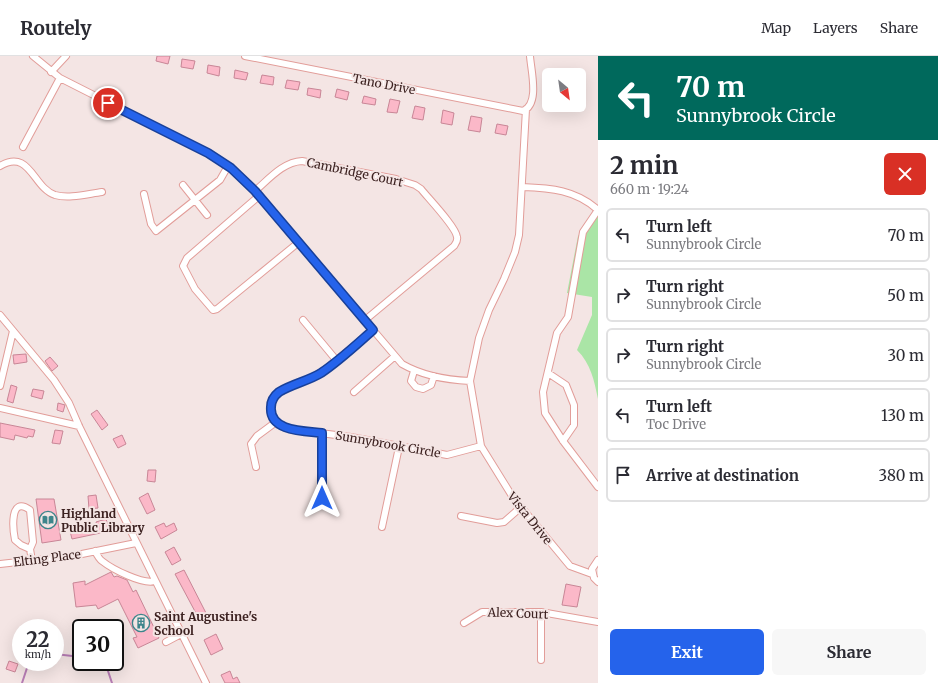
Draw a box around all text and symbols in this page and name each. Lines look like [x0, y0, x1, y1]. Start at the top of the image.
text: Routely [20, 16, 92, 40]
text: Map [761, 19, 791, 37]
text: Layers [813, 19, 858, 37]
text: Share [880, 19, 918, 37]
north arrow [542, 68, 586, 112]
map controls [542, 68, 586, 112]
text: 70 m [676, 69, 745, 105]
street label: Tano Drive [351, 71, 417, 97]
icon: left [610, 72, 662, 124]
pin [91, 86, 125, 120]
icon: arrive [97, 92, 119, 114]
text: Sunnybrook Circle [676, 104, 836, 127]
text: 2 min [610, 150, 678, 181]
button: close [884, 153, 926, 195]
street label: Cambridge Court [305, 154, 405, 190]
text: 660 m · 19:24 [610, 181, 689, 198]
text: Turn left [646, 217, 712, 236]
icon: left [612, 224, 634, 246]
text: 70 m [888, 226, 924, 245]
text: Sunnybrook Circle [646, 236, 761, 253]
text: Turn right [646, 277, 724, 296]
icon: right [612, 284, 634, 306]
text: 50 m [887, 286, 924, 305]
text: Sunnybrook Circle [646, 296, 761, 313]
text: Turn right [646, 337, 724, 356]
icon: right [612, 344, 634, 366]
text: 30 m [887, 346, 924, 365]
text: Sunnybrook Circle [646, 356, 761, 373]
text: Turn left [646, 397, 712, 416]
icon: left [612, 404, 634, 426]
text: 130 m [881, 406, 924, 425]
text: Toc Drive [646, 416, 706, 433]
street label: Sunnybrook Circle [334, 427, 442, 461]
icon: arrive [612, 464, 634, 486]
text: Arrive at destination [646, 466, 799, 485]
text: 380 m [879, 466, 924, 485]
position arrow [301, 477, 343, 519]
street label: Vista Drive [504, 488, 556, 547]
place label: Highland Public Library [61, 506, 146, 535]
library icon: Highland Public Library [38, 510, 58, 530]
street label: Elting Place [12, 546, 82, 570]
street label: Alex Court [486, 604, 549, 622]
place label: Saint Augustine's School [154, 609, 257, 638]
building icon: Saint Augustine's School [131, 613, 151, 633]
speed limit sign: 30 [72, 619, 124, 671]
text: 22 [26, 627, 50, 652]
button: Exit [610, 629, 764, 675]
button: Share [772, 629, 926, 675]
text: km/h [25, 648, 51, 661]

